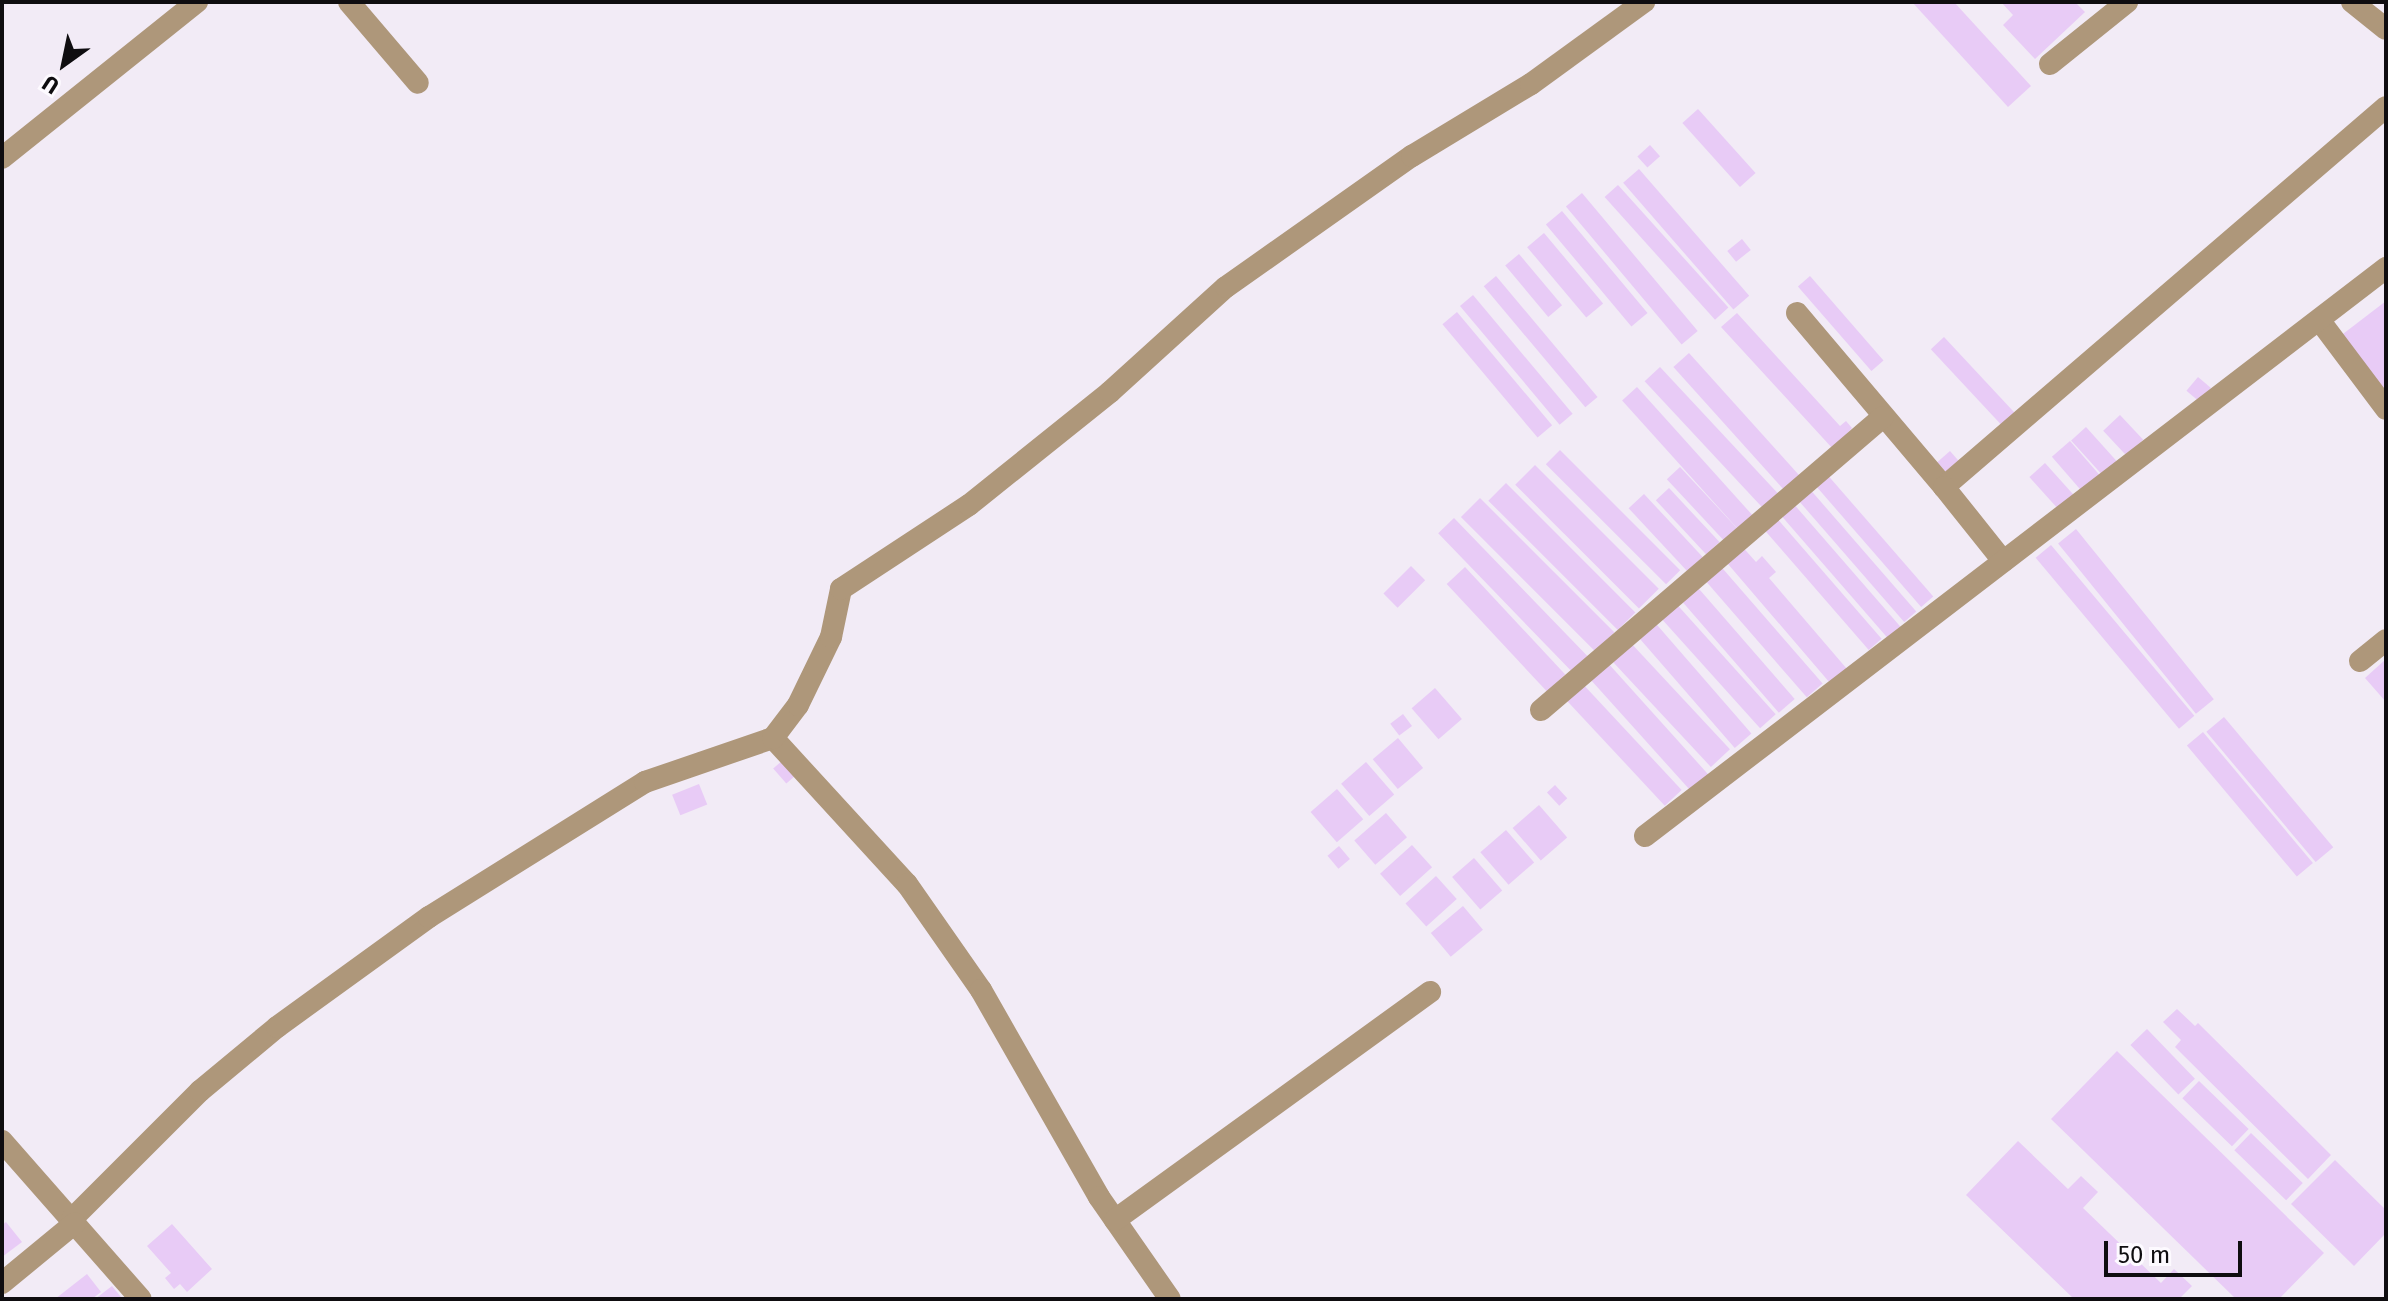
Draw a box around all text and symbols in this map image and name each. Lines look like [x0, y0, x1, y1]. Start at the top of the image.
north arrow [24, 24, 104, 104]
text: U [37, 69, 64, 100]
scale bar [2108, 1225, 2246, 1275]
text: 50 m [2118, 1241, 2170, 1269]

